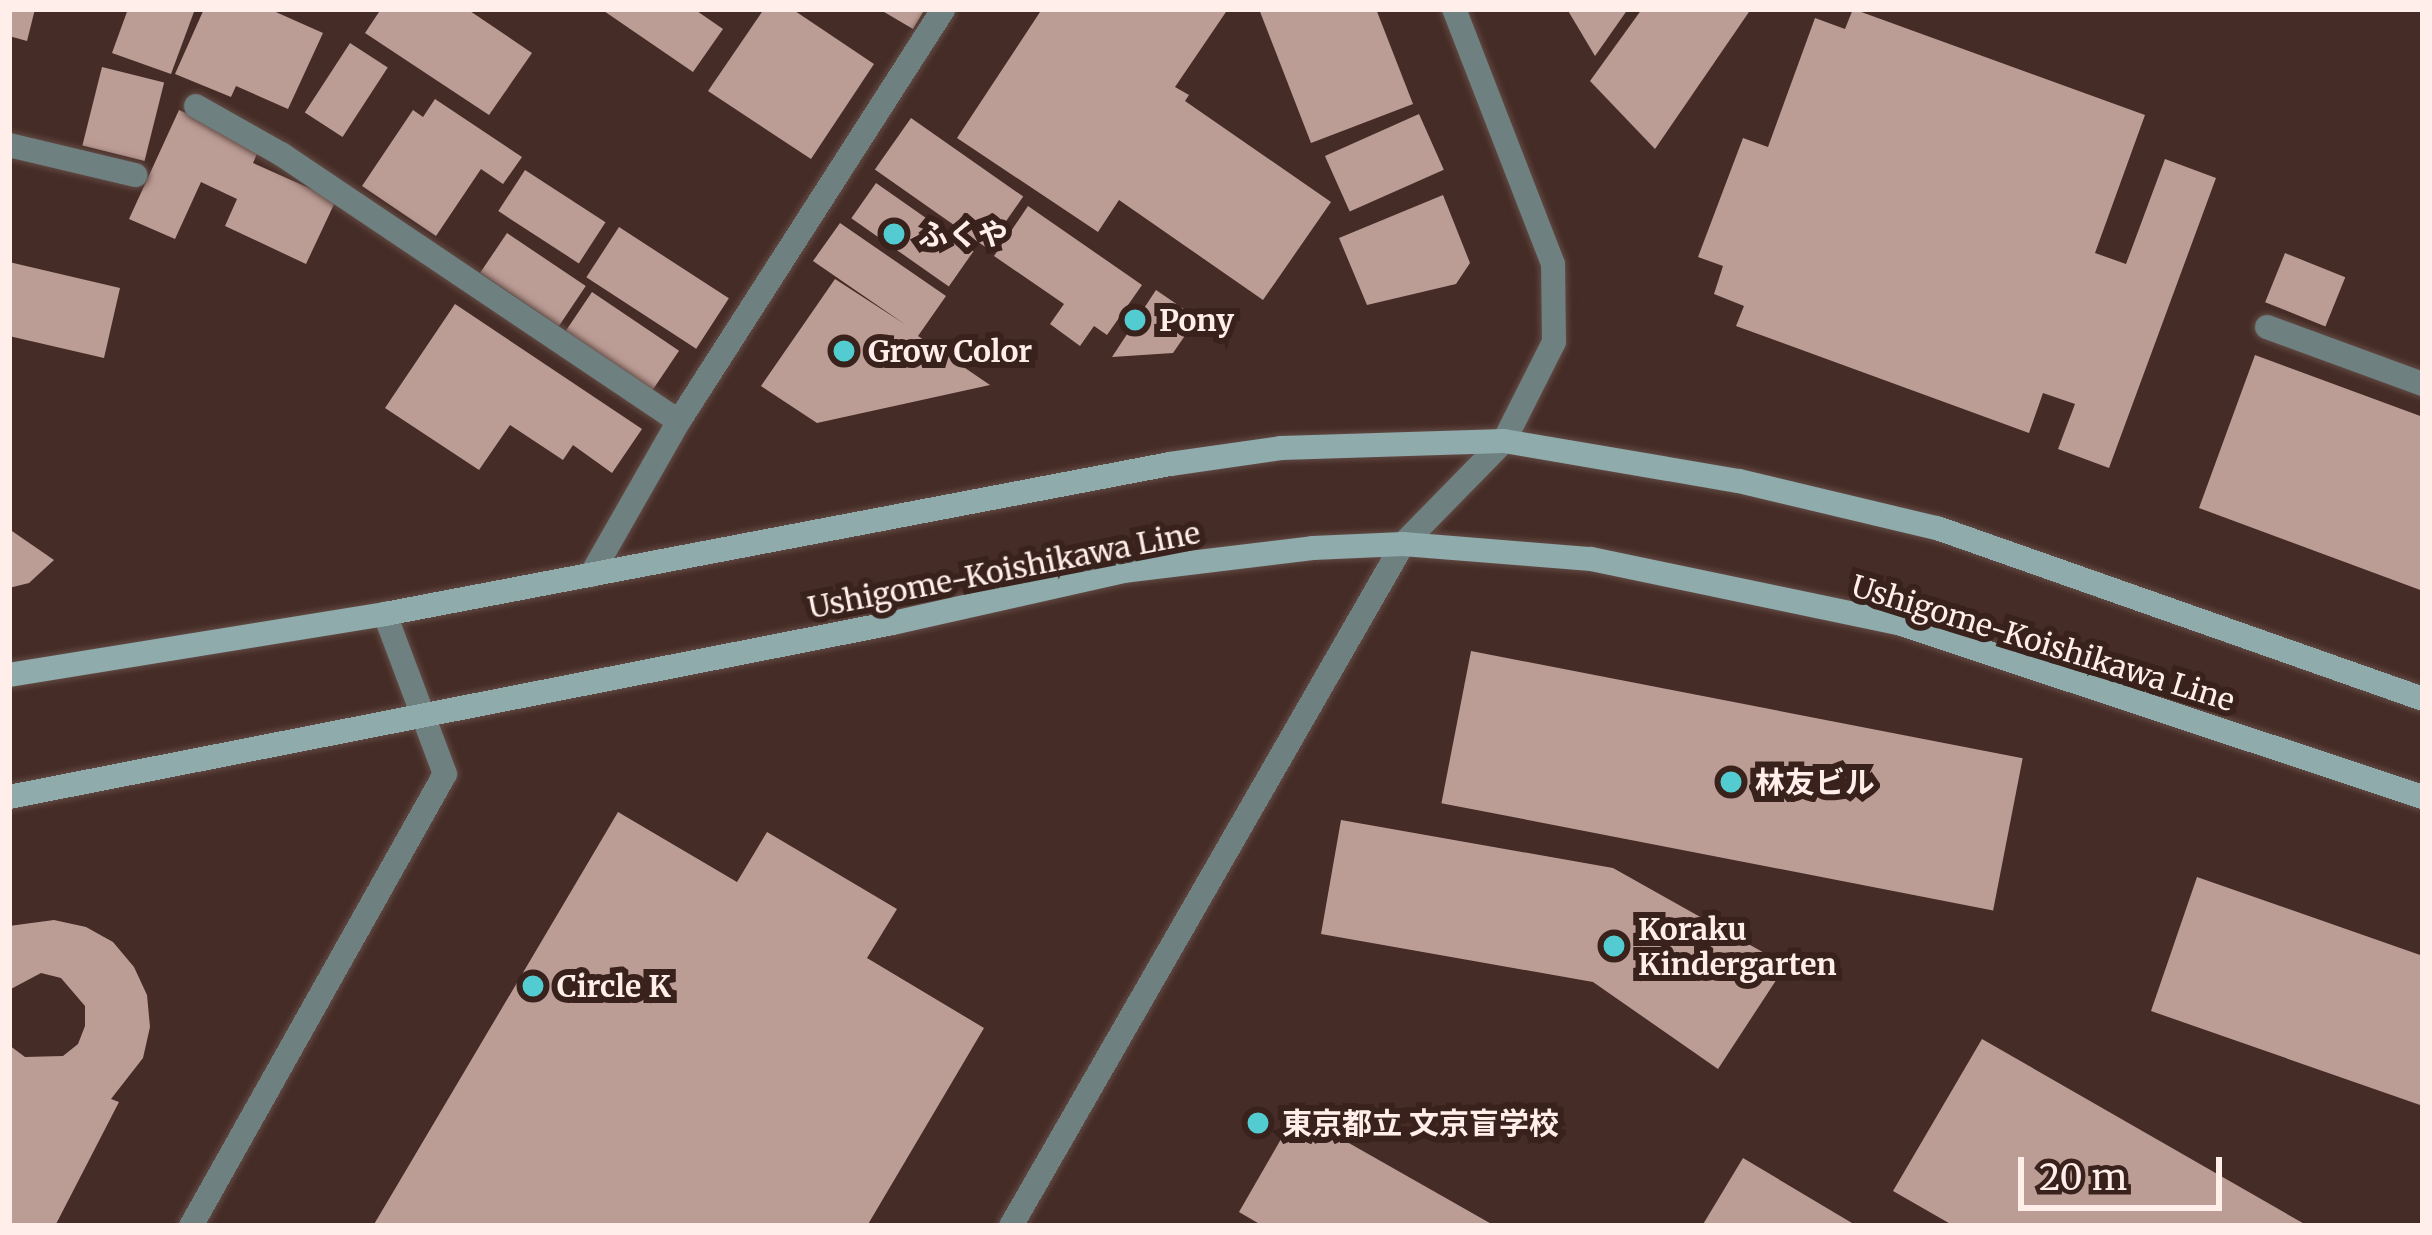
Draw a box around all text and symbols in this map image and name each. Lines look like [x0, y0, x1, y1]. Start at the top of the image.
place label: ふくや [918, 216, 1008, 252]
marker: ふくや [881, 221, 907, 247]
place label: Pony [1159, 302, 1234, 338]
marker: Pony [1122, 307, 1148, 333]
place label: Grow Color [868, 333, 1032, 369]
marker: Grow Color [831, 338, 857, 364]
street label: Ushigome-Koishikawa Line [805, 514, 1203, 626]
street label: Ushigome-Koishikawa Line [1847, 568, 2239, 718]
place label: 林友ビル [1755, 764, 1875, 800]
marker: 林友ビル [1718, 769, 1744, 795]
place label: Koraku Kindergarten [1638, 911, 1837, 982]
marker: Koraku Kindergarten [1601, 933, 1627, 959]
place label: Circle K [557, 968, 671, 1004]
marker: Circle K [520, 973, 546, 999]
place label: 東京都立 文京盲学校 [1282, 1105, 1559, 1141]
marker: 東京都立 文京盲学校 [1245, 1110, 1271, 1136]
scale bar [2024, 1133, 2228, 1207]
text: 20 m [2039, 1155, 2127, 1200]

